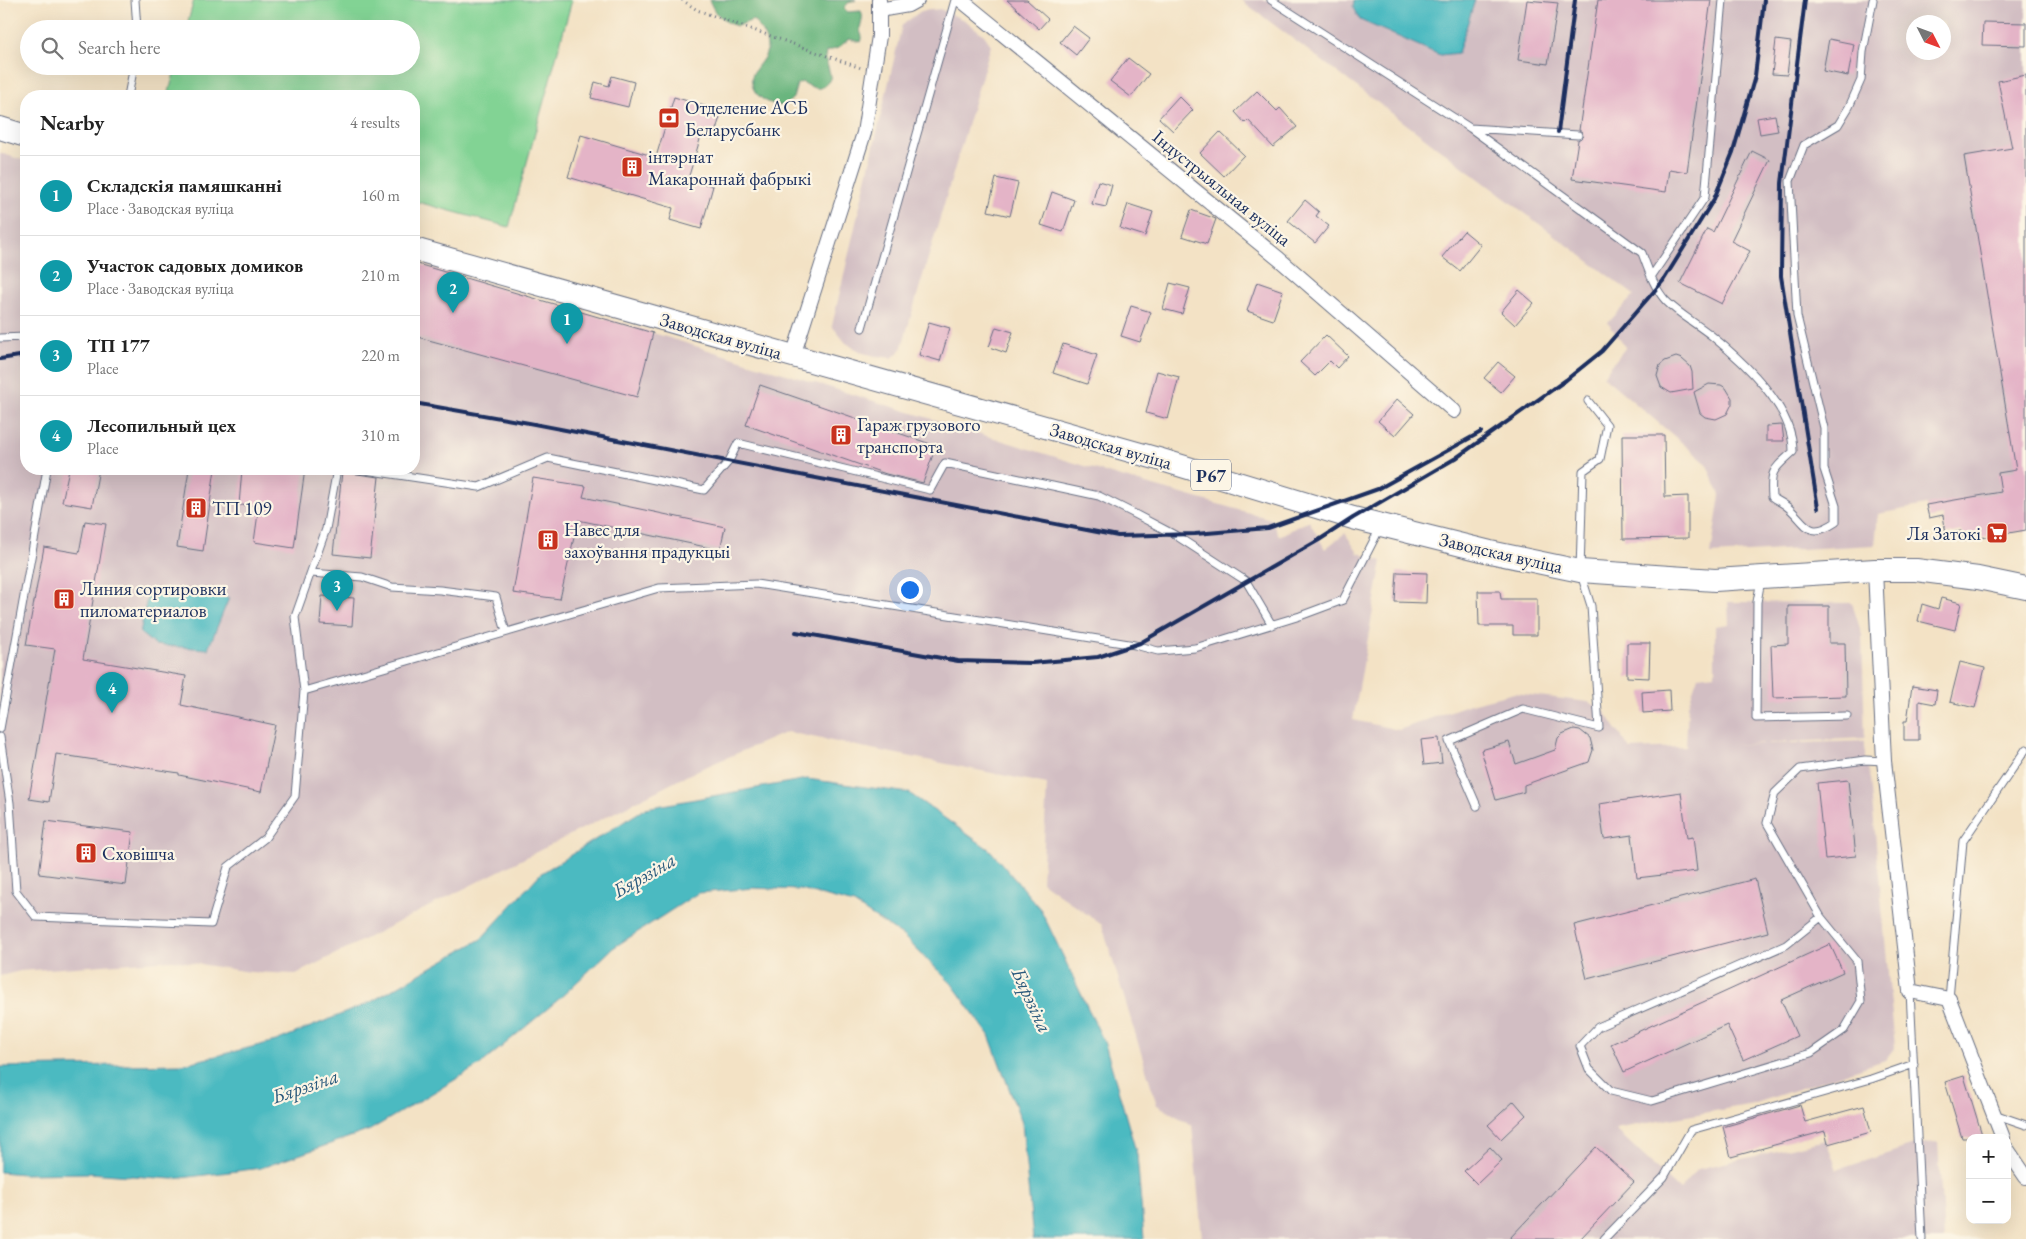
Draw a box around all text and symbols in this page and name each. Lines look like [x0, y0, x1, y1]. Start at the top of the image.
north arrow [1906, 15, 1951, 60]
search box [20, 20, 420, 75]
icon: search [38, 34, 66, 62]
text: Search here [78, 35, 160, 60]
place label: Отделение АСБ Беларусбанк [685, 95, 808, 142]
bank icon: Отделение АСБ Беларусбанк [657, 106, 681, 130]
text: Nearby [40, 109, 104, 136]
text: 4 results [350, 112, 400, 133]
street label: Індустрыяльная вуліца [1148, 124, 1297, 252]
place label: інтэрнат Макароннай фабрыкі [648, 144, 812, 191]
building icon: інтэрнат Макароннай фабрыкі [620, 155, 644, 179]
text: Складскія памяшканні [87, 173, 282, 198]
text: 1 [52, 185, 60, 206]
text: 160 m [361, 185, 400, 206]
text: Place · Заводская вуліца [87, 198, 234, 219]
text: Участок садовых домиков [87, 253, 303, 278]
text: 2 [52, 265, 60, 286]
text: 210 m [361, 265, 400, 286]
pin: 2 [437, 272, 469, 313]
text: Place · Заводская вуліца [87, 278, 234, 299]
pin: 1 [551, 303, 583, 344]
street label: Заводская вуліца [657, 307, 785, 365]
text: ТП 177 [87, 333, 150, 358]
text: 3 [52, 345, 60, 366]
text: 220 m [361, 345, 400, 366]
text: Place [87, 358, 119, 379]
place label: Гараж грузового транспорта [857, 412, 981, 459]
text: Лесопильный цех [87, 413, 236, 438]
street label: Заводская вуліца [1047, 417, 1175, 475]
building icon: Гараж грузового транспорта [829, 423, 853, 447]
text: 4 [52, 425, 60, 446]
text: 310 m [361, 425, 400, 446]
text: Place [87, 438, 119, 459]
road number: Р67 [1191, 460, 1231, 490]
building icon: ТП 109 [184, 496, 208, 520]
place label: ТП 109 [212, 496, 272, 521]
place label: Навес для захоўвання прадукцыі [564, 517, 731, 564]
place label: Ля Затокі [1907, 521, 1981, 546]
supermarket icon: Ля Затокі [1985, 521, 2009, 545]
street label: Заводская вуліца [1437, 527, 1565, 579]
building icon: Навес для захоўвання прадукцыі [536, 528, 560, 552]
pin: 3 [321, 570, 353, 611]
place label: Линия сортировки пиломатериалов [80, 576, 227, 623]
your location [897, 577, 923, 603]
building icon: Линия сортировки пиломатериалов [52, 587, 76, 611]
pin: 4 [96, 672, 128, 713]
building icon: Сховішча [74, 841, 98, 865]
place label: Сховішча [102, 841, 175, 866]
water label: Бярэзіна [607, 847, 680, 904]
water label: Бярэзіна [1005, 962, 1058, 1037]
water label: Бярэзіна [267, 1063, 342, 1110]
map controls [1966, 1134, 2011, 1224]
button: + [1966, 1134, 2011, 1179]
button: − [1966, 1179, 2011, 1224]

